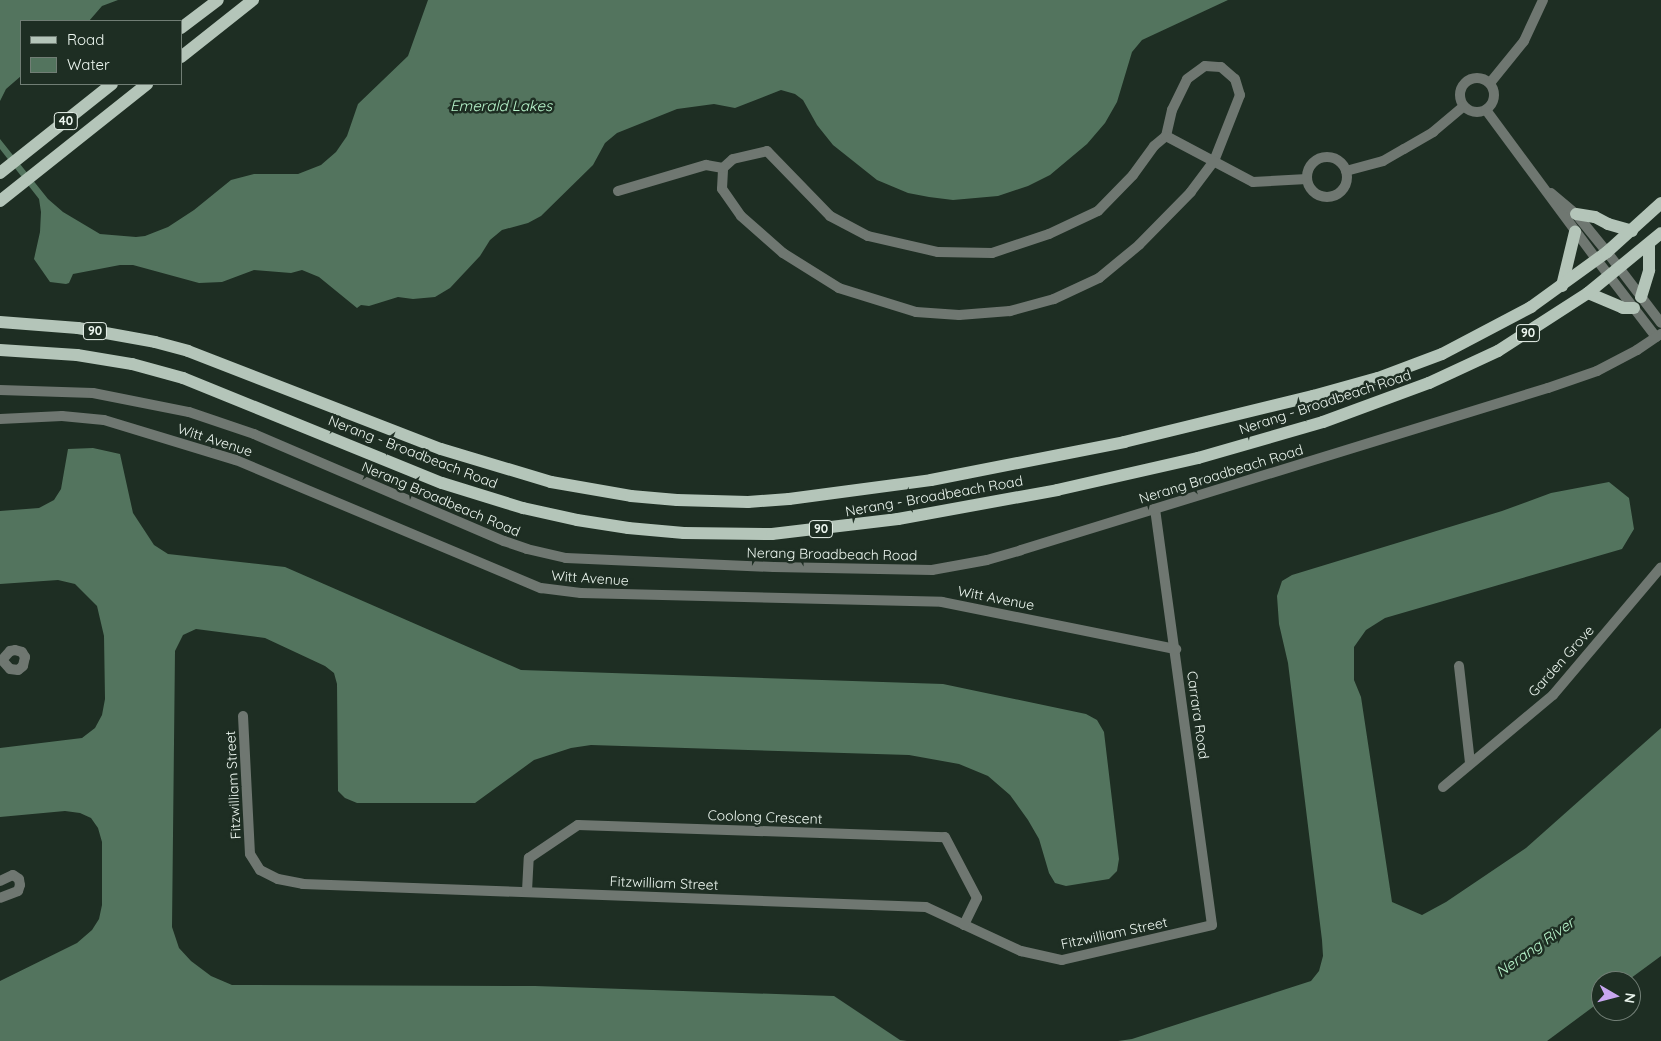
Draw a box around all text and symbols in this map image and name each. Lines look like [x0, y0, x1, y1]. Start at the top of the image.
legend [20, 20, 182, 85]
text: Road [67, 30, 104, 49]
text: Water [67, 55, 110, 74]
water label: Emerald Lakes [450, 97, 552, 115]
road number: 40 [54, 112, 78, 130]
road number: 90 [82, 322, 108, 341]
road number: 90 [1516, 323, 1540, 342]
street label: Nerang - Broadbeach Road [1237, 366, 1413, 438]
street label: Nerang - Broadbeach Road [326, 412, 500, 492]
street label: Witt Avenue [175, 420, 255, 460]
street label: Nerang Broadbeach Road [1137, 441, 1305, 507]
street label: Nerang Broadbeach Road [359, 458, 523, 540]
street label: Nerang - Broadbeach Road [844, 472, 1024, 520]
road number: 90 [808, 520, 834, 538]
street label: Nerang Broadbeach Road [746, 544, 918, 564]
street label: Witt Avenue [551, 567, 629, 589]
street label: Witt Avenue [956, 582, 1036, 614]
street label: Garden Grove [1525, 622, 1597, 700]
street label: Carrara Road [1183, 670, 1213, 760]
street label: Fitzwilliam Street [222, 730, 244, 840]
street label: Coolong Crescent [707, 807, 823, 827]
street label: Fitzwilliam Street [609, 873, 719, 893]
street label: Fitzwilliam Street [1059, 913, 1169, 953]
water label: Nerang River [1492, 913, 1578, 981]
north arrow [1591, 971, 1641, 1021]
text: N [1620, 992, 1639, 1004]

